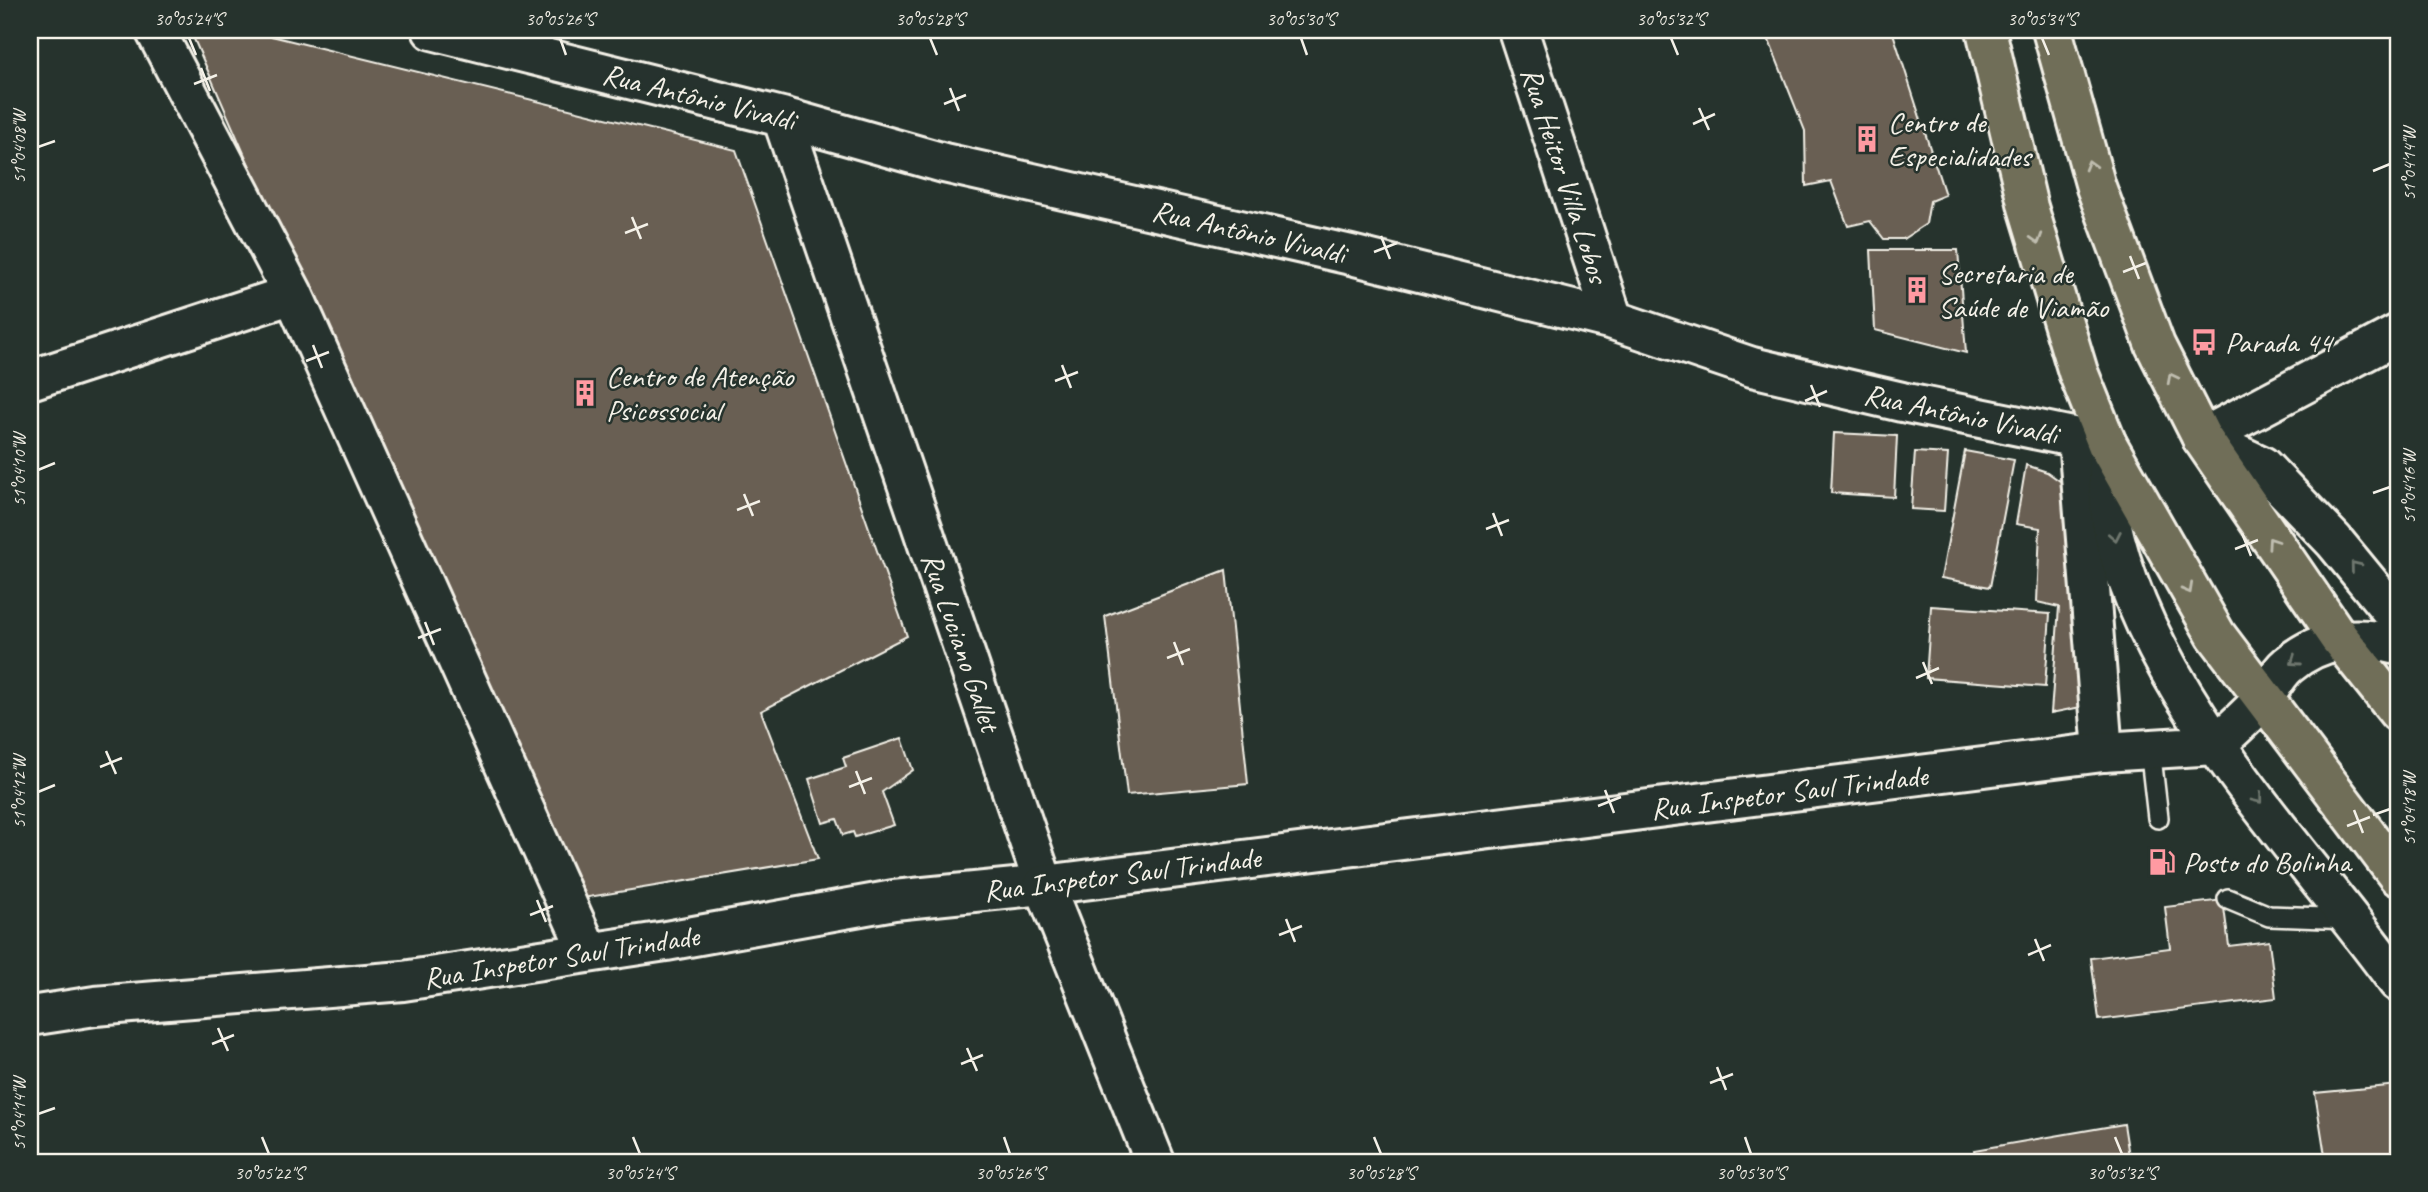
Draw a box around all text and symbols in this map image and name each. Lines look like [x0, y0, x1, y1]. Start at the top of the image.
text: 30°05'24"S [155, 8, 227, 30]
text: 30°05'26"S [526, 8, 598, 30]
text: 30°05'28"S [896, 8, 968, 30]
text: 30°05'30"S [1267, 8, 1339, 30]
text: 30°05'32"S [1637, 8, 1709, 30]
text: 30°05'34"S [2008, 8, 2080, 30]
street label: Rua Antônio Vivaldi [599, 55, 803, 140]
street label: Rua Heitor Villa Lobos [1512, 62, 1619, 290]
place label: Centro de Especialidades [1888, 103, 2033, 175]
text: 51°04'08"W [8, 107, 30, 184]
building icon: Centro de Especialidades [1852, 124, 1882, 154]
text: 51°04'14"W [2398, 124, 2420, 201]
one-way arrow [2084, 160, 2098, 172]
street label: Rua Antônio Vivaldi [1149, 191, 1353, 273]
one-way arrow [2029, 232, 2044, 244]
place label: Secretaria de Saúde de Viamão [1938, 254, 2109, 326]
building icon: Secretaria de Saúde de Viamão [1902, 275, 1932, 305]
place label: Parada 44 [2225, 323, 2335, 361]
bus stop icon: Parada 44 [2189, 327, 2219, 357]
place label: Centro de Atenção Psicossocial [606, 357, 795, 429]
one-way arrow [2166, 372, 2180, 385]
street label: Rua Antônio Vivaldi [1861, 375, 2065, 454]
building icon: Centro de Atenção Psicossocial [570, 378, 600, 408]
text: 51°04'10"W [8, 430, 30, 507]
text: 51°04'16"W [2398, 447, 2420, 524]
one-way arrow [2107, 530, 2122, 542]
one-way arrow [2267, 537, 2280, 550]
street label: Rua Luciano Gallet [913, 548, 1010, 739]
one-way arrow [2351, 562, 2363, 575]
one-way arrow [2180, 582, 2193, 594]
one-way arrow [2290, 653, 2303, 665]
text: 51°04'12"W [8, 752, 30, 829]
street label: Rua Inspetor Saul Trindade [1649, 756, 1932, 828]
text: 51°04'18"W [2398, 769, 2420, 846]
one-way arrow [2250, 792, 2263, 804]
street label: Rua Inspetor Saul Trindade [982, 838, 1265, 910]
place label: Posto do Bolinha [2183, 843, 2353, 881]
fuel station icon: Posto do Bolinha [2147, 847, 2177, 877]
street label: Rua Inspetor Saul Trindade [421, 916, 704, 998]
text: 51°04'14"W [8, 1074, 30, 1151]
text: 30°05'22"S [235, 1162, 307, 1184]
text: 30°05'24"S [606, 1162, 678, 1184]
text: 30°05'26"S [976, 1162, 1048, 1184]
text: 30°05'28"S [1347, 1162, 1419, 1184]
text: 30°05'30"S [1717, 1162, 1789, 1184]
text: 30°05'32"S [2088, 1162, 2160, 1184]

